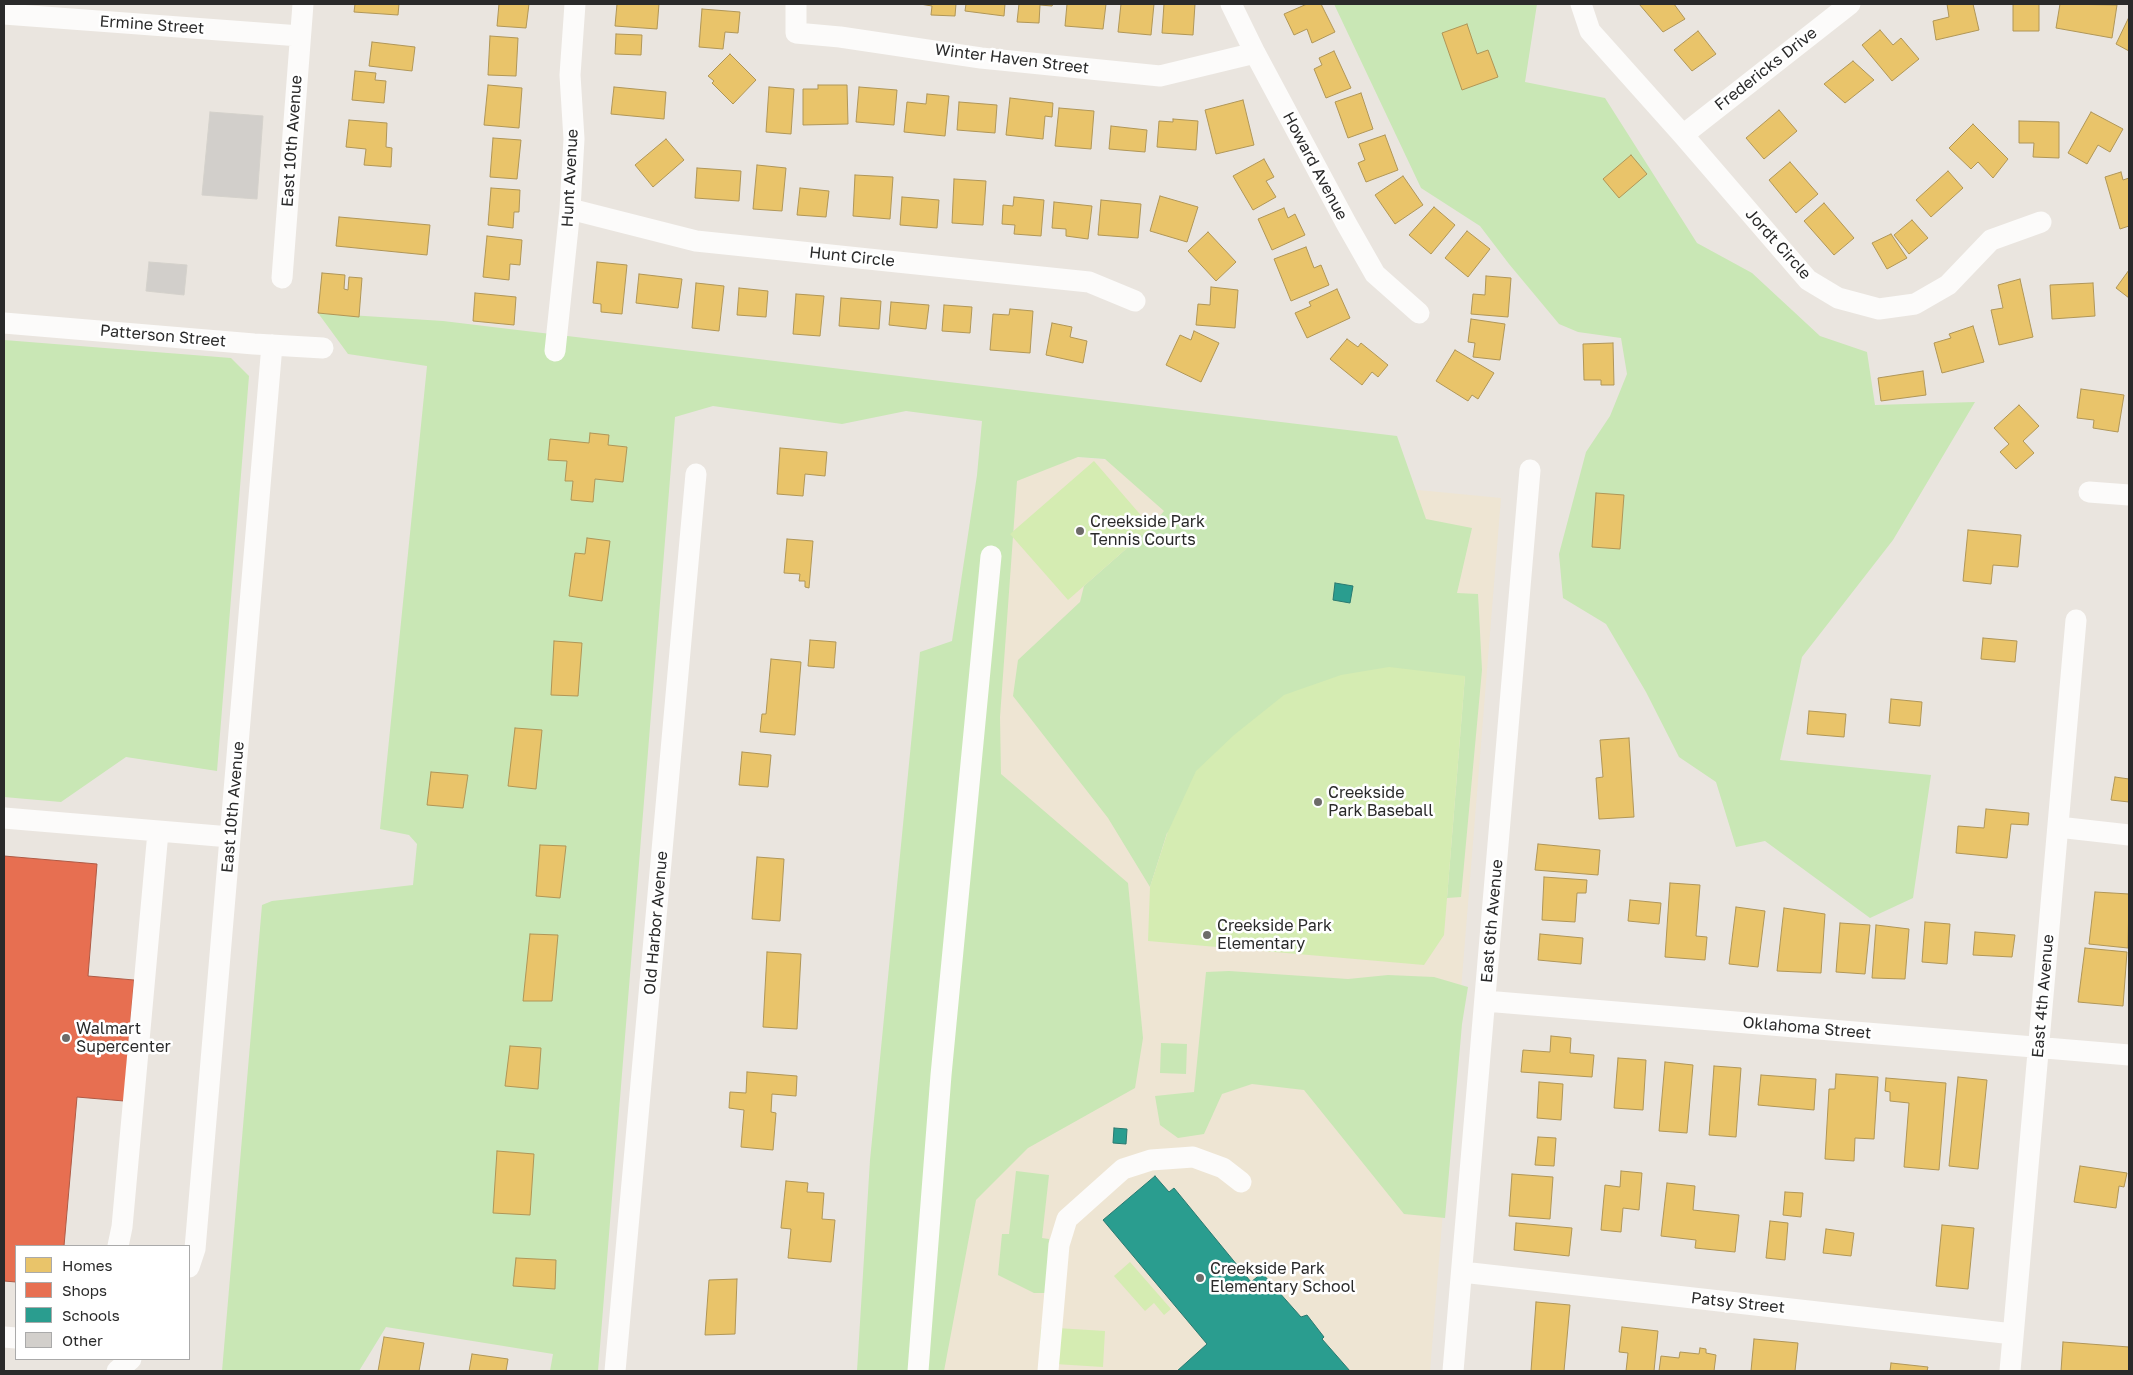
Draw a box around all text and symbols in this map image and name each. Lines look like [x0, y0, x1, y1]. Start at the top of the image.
street label: Ermine Street [99, 12, 205, 38]
street label: Fredericks Drive [1711, 23, 1821, 115]
street label: Winter Haven Street [934, 40, 1090, 78]
street label: East 10th Avenue [278, 75, 306, 207]
street label: Howard Avenue [1278, 109, 1352, 223]
street label: Hunt Avenue [558, 128, 582, 228]
street label: Jordt Circle [1741, 205, 1815, 283]
street label: Hunt Circle [808, 243, 896, 271]
street label: Patterson Street [99, 321, 227, 351]
place label: Creekside Park Tennis Courts [1090, 512, 1205, 550]
marker: Creekside Park Tennis Courts [1074, 525, 1086, 537]
street label: East 10th Avenue [218, 740, 248, 874]
place label: Creekside Park Baseball [1328, 783, 1433, 821]
marker: Creekside Park Baseball [1312, 796, 1324, 808]
street label: Old Harbor Avenue [640, 850, 672, 996]
street label: East 6th Avenue [1477, 858, 1507, 984]
place label: Creekside Park Elementary [1217, 916, 1332, 954]
marker: Creekside Park Elementary [1201, 929, 1213, 941]
street label: East 4th Avenue [2028, 933, 2058, 1059]
street label: Oklahoma Street [1742, 1013, 1872, 1043]
place label: Walmart Supercenter [76, 1019, 171, 1057]
marker: Walmart Supercenter [60, 1032, 72, 1044]
legend [15, 1245, 190, 1360]
text: Homes [62, 1256, 112, 1274]
place label: Creekside Park Elementary School [1210, 1259, 1355, 1297]
marker: Creekside Park Elementary School [1194, 1272, 1206, 1284]
text: Shops [62, 1281, 107, 1299]
street label: Patsy Street [1690, 1289, 1786, 1317]
text: Schools [62, 1306, 120, 1324]
text: Other [62, 1331, 103, 1349]

